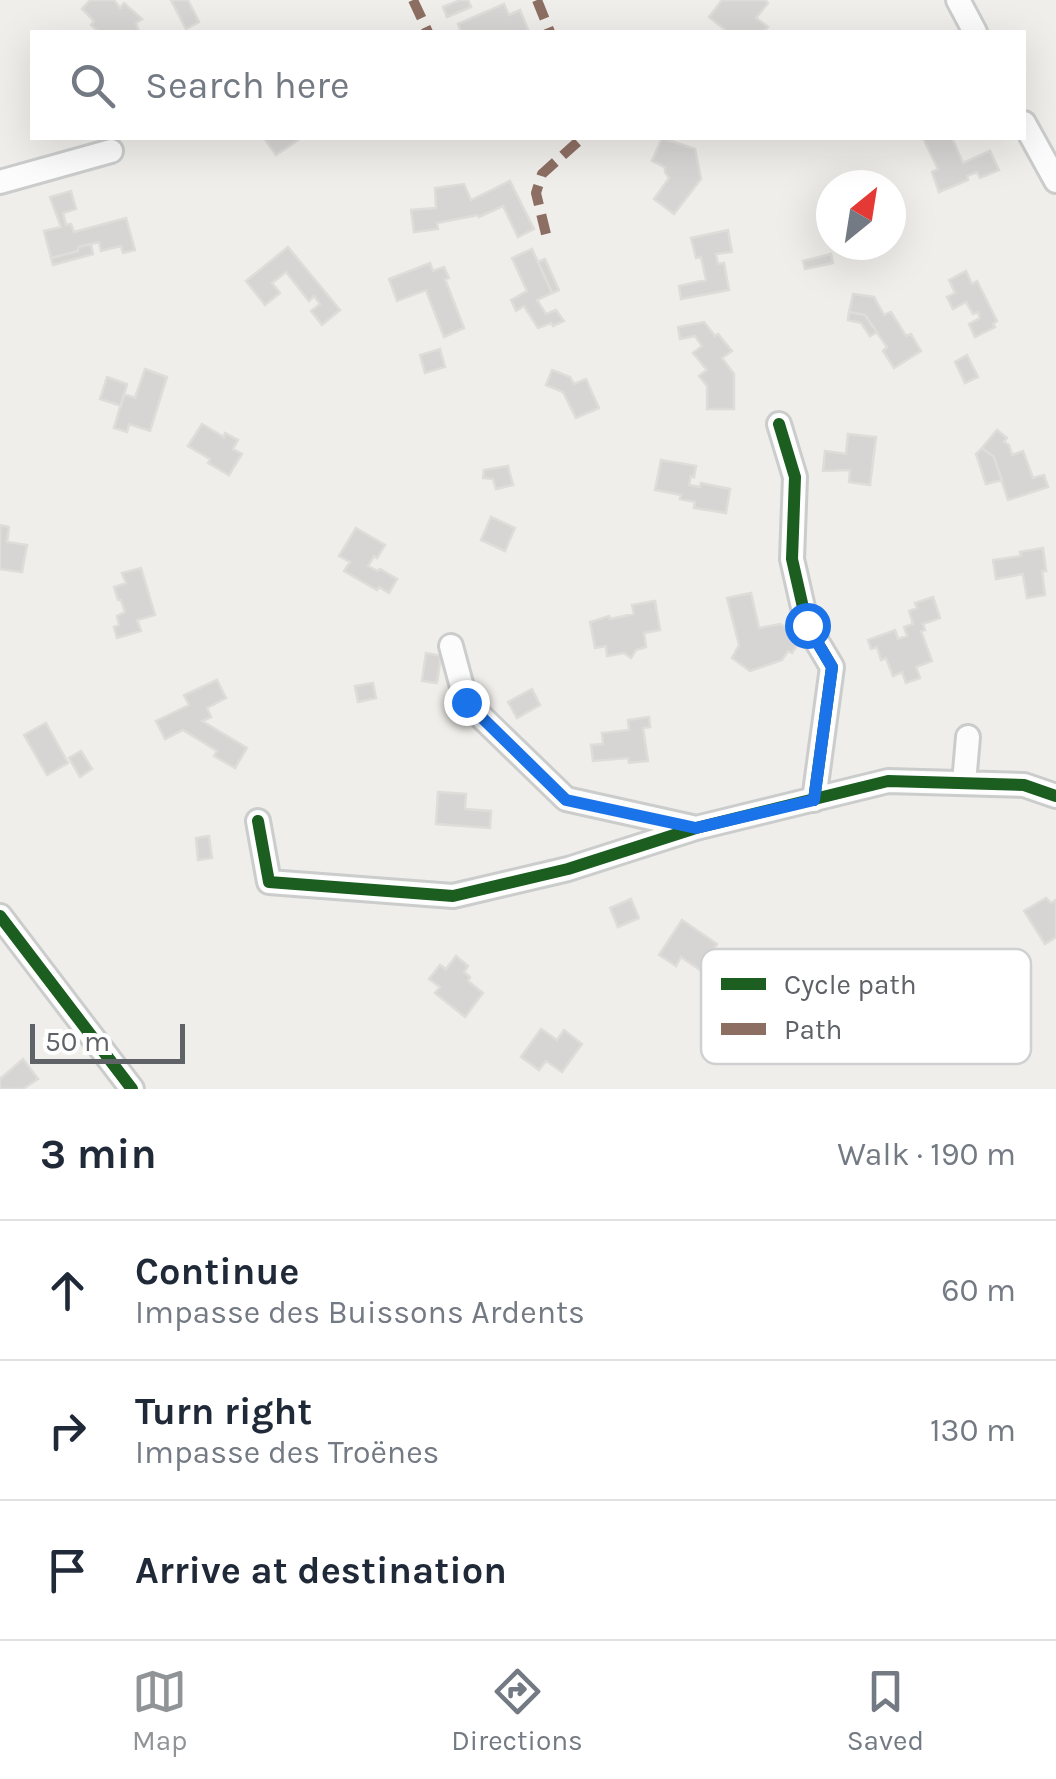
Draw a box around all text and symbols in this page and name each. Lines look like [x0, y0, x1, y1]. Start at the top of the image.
search box [30, 30, 1026, 140]
icon: search [65, 58, 120, 113]
text: Search here [145, 63, 349, 108]
north arrow [816, 170, 906, 260]
route start [785, 603, 831, 649]
route end [444, 680, 490, 726]
legend [701, 949, 1031, 1064]
text: Cycle path [784, 968, 917, 1001]
text: Path [784, 1013, 842, 1046]
scale bar [30, 1019, 185, 1064]
text: 50 m [45, 1025, 110, 1058]
text: 3 min [40, 1129, 157, 1179]
text: Walk · 190 m [837, 1136, 1016, 1173]
text: Continue [135, 1249, 299, 1294]
icon: ahead [40, 1263, 95, 1318]
text: 60 m [941, 1272, 1016, 1309]
text: Impasse des Buissons Ardents [135, 1294, 585, 1331]
text: Turn right [135, 1389, 312, 1434]
icon: right [40, 1403, 95, 1458]
text: 130 m [930, 1412, 1016, 1449]
text: Impasse des Troënes [135, 1434, 439, 1471]
icon: arrive [40, 1543, 95, 1598]
text: Arrive at destination [135, 1548, 507, 1593]
tab: Map [132, 1664, 187, 1757]
tab: Directions [451, 1664, 583, 1757]
tab: Saved [847, 1664, 924, 1757]

